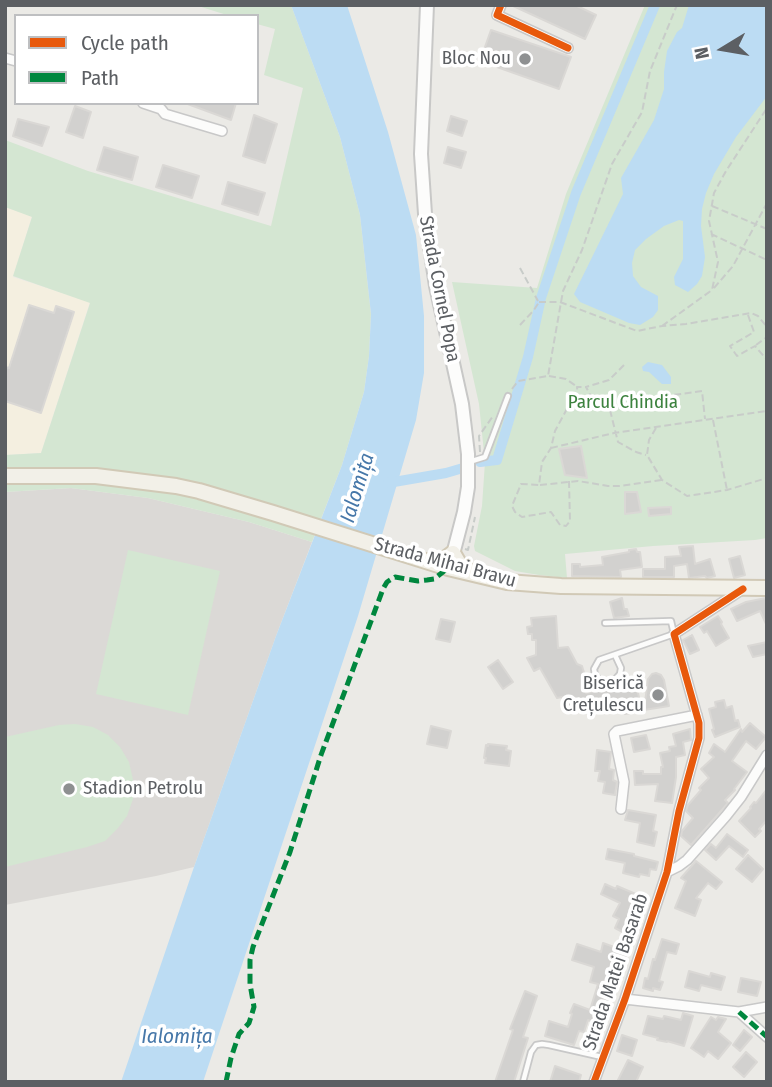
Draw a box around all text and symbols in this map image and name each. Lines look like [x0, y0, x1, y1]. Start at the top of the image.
legend [14, 14, 259, 105]
north arrow [688, 14, 758, 84]
text: Cycle path [81, 30, 169, 56]
text: N [690, 45, 714, 61]
place label: Bloc Nou [442, 48, 511, 70]
marker: Bloc Nou [517, 51, 533, 67]
text: Path [81, 65, 119, 91]
street label: Strada Cornel Popa [414, 214, 464, 364]
park label: Parcul Chindia [568, 392, 678, 414]
water label: Ialomița [335, 450, 381, 526]
street label: Strada Mihai Bravu [372, 533, 518, 593]
place label: Biserică Crețulescu [563, 673, 644, 717]
marker: Biserică Crețulescu [650, 687, 666, 703]
place label: Stadion Petrolu [83, 778, 203, 800]
marker: Stadion Petrolu [61, 781, 77, 797]
street label: Strada Matei Basarab [578, 890, 654, 1054]
water label: Ialomița [141, 1024, 213, 1050]

